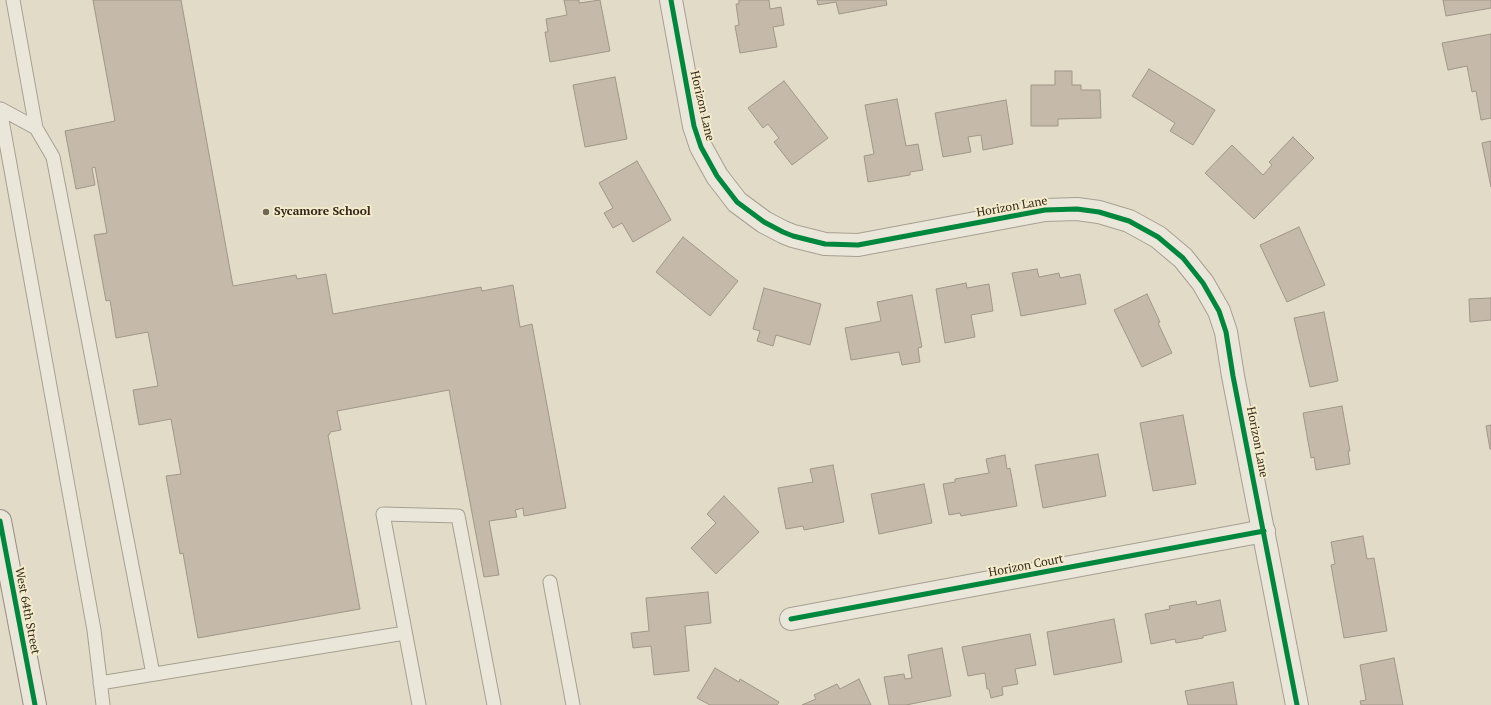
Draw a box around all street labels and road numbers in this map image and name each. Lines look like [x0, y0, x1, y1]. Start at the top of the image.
street label: Horizon Lane [687, 69, 717, 143]
street label: Horizon Lane [975, 194, 1049, 220]
street label: Horizon Lane [1243, 405, 1271, 479]
street label: Horizon Court [987, 552, 1065, 580]
street label: West 64th Street [12, 566, 42, 656]

